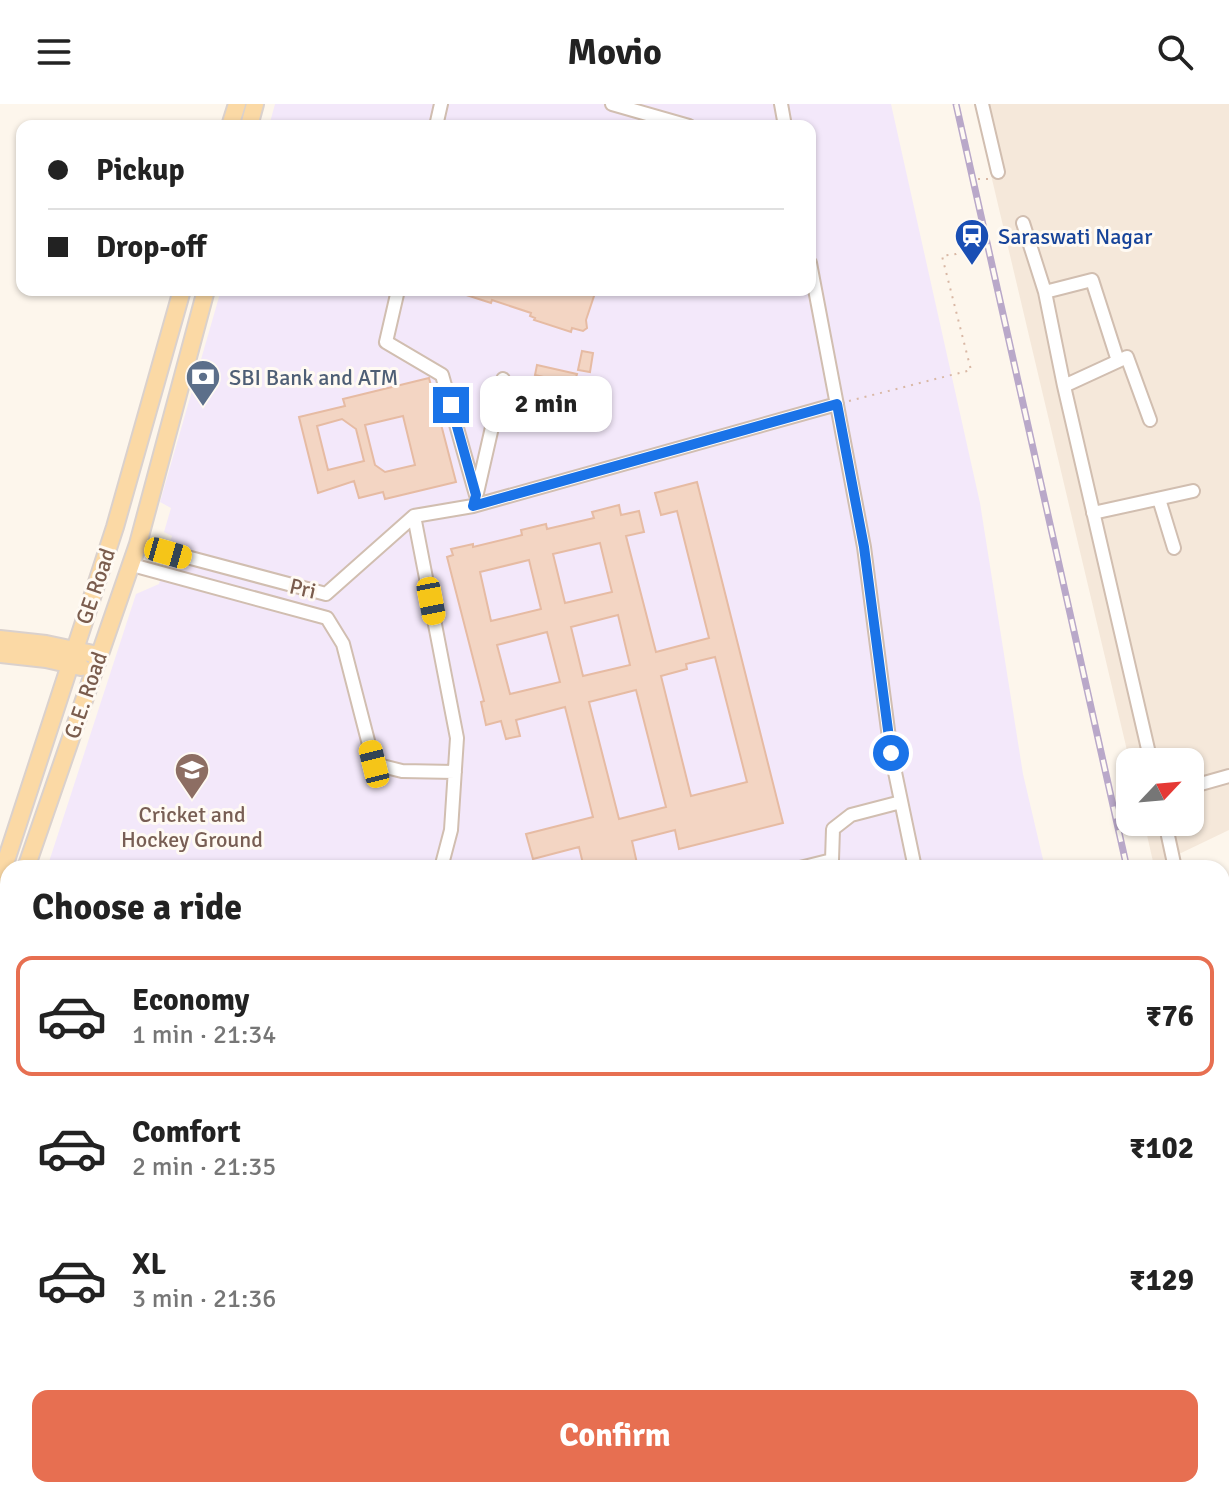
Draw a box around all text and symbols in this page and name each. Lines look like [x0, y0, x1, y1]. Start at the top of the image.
icon: menu [32, 30, 76, 74]
text: Movio [567, 30, 662, 75]
icon: search [1153, 30, 1197, 74]
text: Pickup [96, 152, 185, 189]
station icon: Saraswati Nagar [953, 217, 991, 267]
place label: Saraswati Nagar [998, 223, 1152, 250]
text: Drop-off [96, 229, 206, 266]
bank icon: SBI Bank and ATM [184, 358, 222, 408]
place label: SBI Bank and ATM [229, 364, 398, 391]
callout: 2 min [479, 377, 611, 433]
route end [433, 387, 469, 423]
text: 2 min [515, 388, 577, 420]
car [142, 535, 194, 571]
street label: GE Road [70, 545, 121, 628]
street label: Pri [287, 572, 319, 605]
car [415, 575, 447, 627]
street label: G.E. Road [58, 648, 113, 742]
route start [873, 735, 909, 771]
car [357, 738, 391, 790]
north arrow [1116, 748, 1204, 836]
map controls [1116, 748, 1204, 836]
school or university icon: Cricket and Hockey Ground [173, 751, 211, 801]
place label: Cricket and Hockey Ground [121, 801, 263, 853]
text: Choose a ride [32, 885, 242, 930]
icon: car [36, 980, 108, 1052]
text: Economy [132, 982, 249, 1019]
text: ₹76 [1145, 998, 1194, 1035]
text: 1 min · 21:34 [132, 1019, 276, 1051]
icon: car [36, 1112, 108, 1184]
text: Comfort [132, 1114, 241, 1151]
text: ₹102 [1129, 1130, 1194, 1167]
text: 2 min · 21:35 [132, 1151, 276, 1183]
icon: car [36, 1244, 108, 1316]
text: XL [132, 1246, 166, 1283]
text: ₹129 [1129, 1262, 1194, 1299]
text: 3 min · 21:36 [132, 1283, 276, 1315]
button: Confirm [32, 1390, 1198, 1482]

